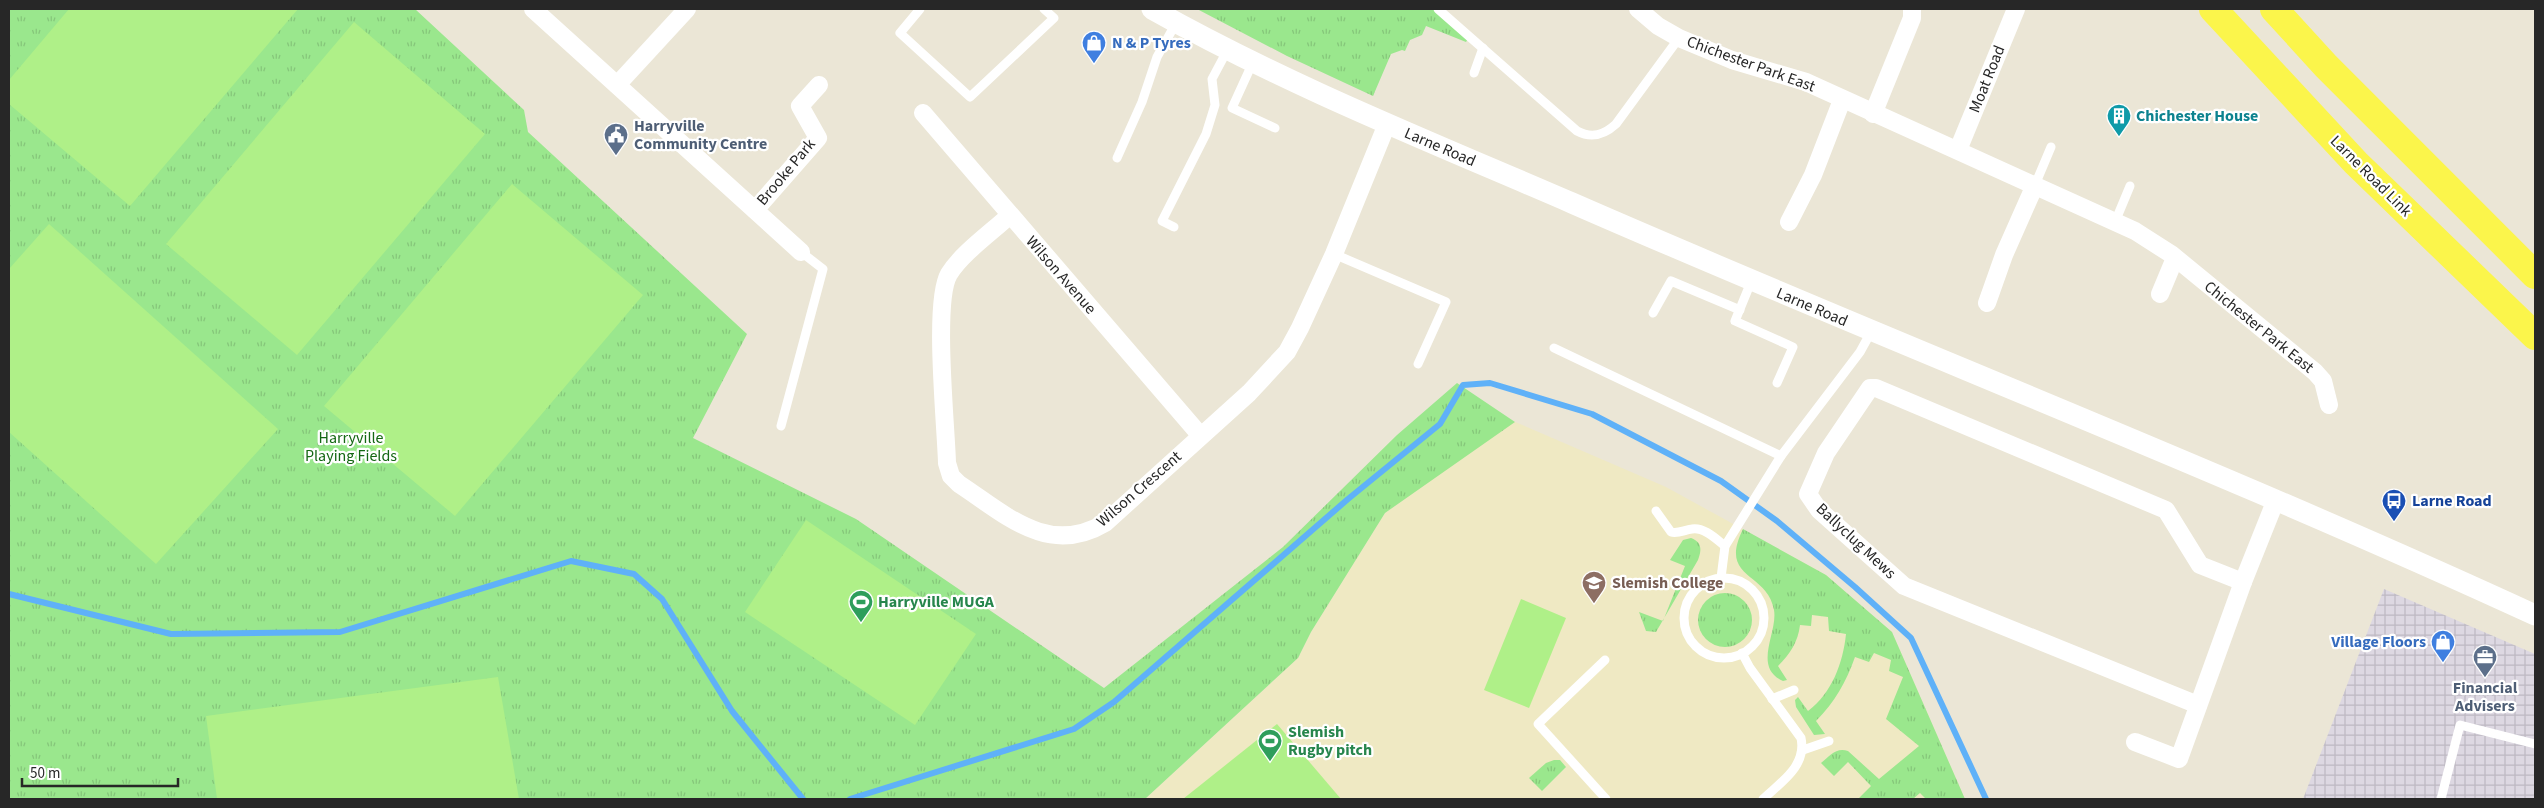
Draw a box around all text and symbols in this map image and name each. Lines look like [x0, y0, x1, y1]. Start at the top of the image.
shop icon: N & P Tyres [1081, 30, 1107, 64]
street label: Chichester Park East [1684, 31, 1819, 98]
place label: N & P Tyres [1112, 32, 1191, 54]
street label: Moat Road [1964, 42, 2010, 116]
building icon: Chichester House [2106, 103, 2132, 137]
place label: Chichester House [2136, 105, 2258, 127]
place label: Harryville Community Centre [634, 115, 767, 155]
public building icon: Harryville Community Centre [603, 122, 629, 156]
street label: Larne Road [1401, 122, 1479, 172]
street label: Larne Road Link [2325, 130, 2417, 222]
street label: Brooke Park [752, 134, 820, 210]
street label: Wilson Avenue [1021, 231, 1101, 319]
street label: Chichester Park East [2199, 276, 2319, 379]
street label: Larne Road [1773, 282, 1851, 332]
park label: Harryville Playing Fields [305, 427, 397, 467]
street label: Wilson Crescent [1092, 445, 1187, 532]
bus stop icon: Larne Road [2381, 488, 2407, 522]
place label: Larne Road [2412, 490, 2492, 512]
street label: Ballyclug Mews [1811, 498, 1901, 584]
school or university icon: Slemish College [1581, 570, 1607, 604]
place label: Slemish College [1612, 572, 1723, 594]
sports icon: Harryville MUGA [848, 589, 874, 623]
place label: Harryville MUGA [878, 591, 995, 613]
shop icon: Village Floors [2430, 629, 2456, 663]
place label: Village Floors [2330, 631, 2426, 653]
office icon: Financial Advisers [2472, 644, 2498, 678]
place label: Financial Advisers [2453, 677, 2518, 717]
place label: Slemish Rugby pitch [1288, 721, 1372, 761]
sports icon: Slemish Rugby pitch [1257, 728, 1283, 762]
scale bar [22, 756, 179, 788]
text: 50 m [30, 763, 60, 784]

